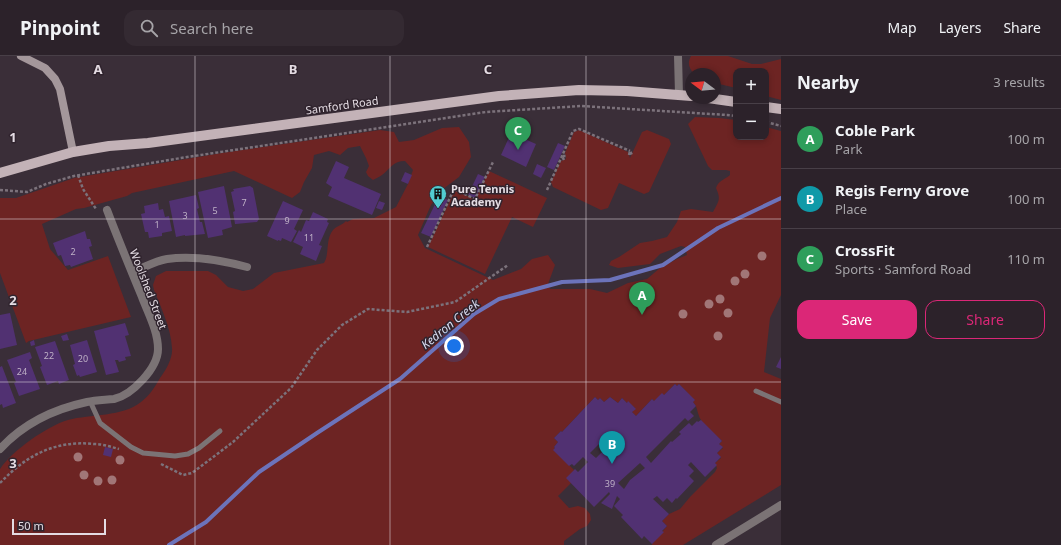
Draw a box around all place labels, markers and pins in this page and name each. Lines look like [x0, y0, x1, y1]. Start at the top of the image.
pin: C [505, 117, 531, 150]
place label: Pure Tennis Academy [451, 181, 515, 209]
building icon: Pure Tennis Academy [428, 184, 448, 209]
pin: A [629, 282, 655, 315]
pin: B [599, 431, 625, 464]

